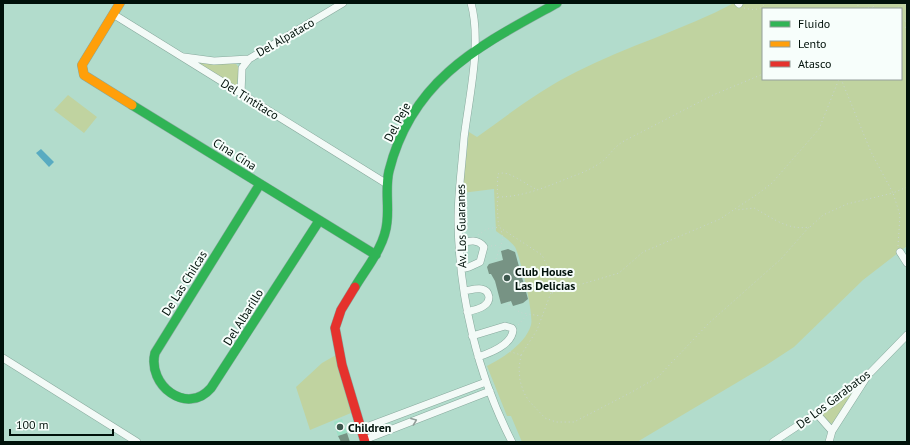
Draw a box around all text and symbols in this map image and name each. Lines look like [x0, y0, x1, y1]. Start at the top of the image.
legend [762, 8, 902, 80]
street label: Del Alpataco [253, 14, 317, 60]
text: Fluido [798, 16, 830, 31]
text: Lento [798, 36, 827, 51]
text: Atasco [798, 56, 831, 71]
street label: Del Tintitaco [218, 75, 282, 123]
street label: Del Peje [380, 100, 414, 144]
street label: Cina Cina [211, 135, 260, 173]
street label: Av. Los Guaranes [453, 184, 469, 268]
street label: De Las Chilcas [158, 248, 210, 318]
place label: Club House Las Delicias [515, 264, 575, 293]
marker: Club House Las Delicias [502, 273, 512, 283]
street label: Del Albarillo [220, 286, 266, 348]
street label: De Los Garabatos [793, 366, 873, 432]
scale bar [10, 411, 113, 437]
text: 100 m [16, 417, 49, 432]
one-way arrow [410, 417, 417, 425]
place label: Children [348, 420, 391, 435]
marker: Children [335, 422, 345, 432]

